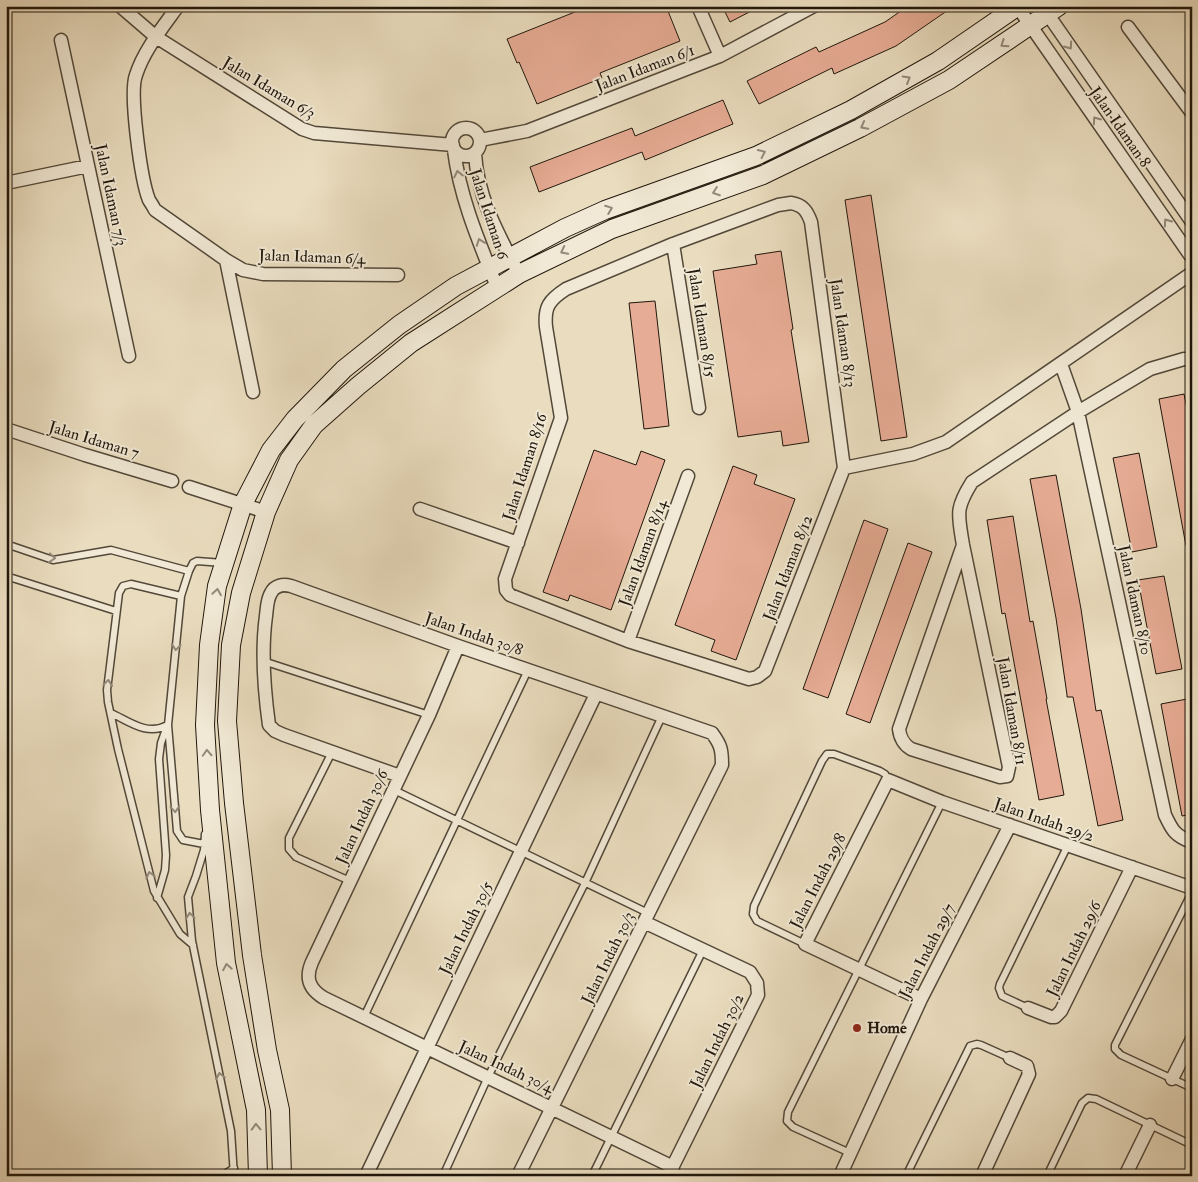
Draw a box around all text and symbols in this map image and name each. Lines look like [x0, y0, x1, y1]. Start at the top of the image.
one-way arrow [1000, 38, 1010, 47]
street label: Jalan Idaman 6/1 [592, 40, 698, 97]
one-way arrow [1063, 40, 1072, 50]
street label: Jalan Idaman 6/3 [218, 52, 319, 124]
one-way arrow [901, 75, 910, 85]
street label: Jalan Idaman 8 [1083, 82, 1155, 172]
one-way arrow [1093, 116, 1102, 126]
one-way arrow [860, 120, 869, 130]
street label: Jalan Idaman 7/3 [89, 141, 132, 248]
one-way arrow [757, 149, 766, 159]
street label: Jalan Idaman 6 [464, 165, 513, 263]
one-way arrow [453, 169, 464, 178]
one-way arrow [712, 186, 720, 196]
one-way arrow [605, 205, 613, 215]
one-way arrow [1164, 218, 1173, 228]
one-way arrow [476, 239, 486, 247]
street label: Jalan Idaman 6/4 [257, 245, 367, 270]
one-way arrow [561, 245, 570, 255]
street label: Jalan Idaman 8/15 [682, 266, 721, 379]
street label: Jalan Idaman 8/13 [824, 276, 861, 389]
street label: Jalan Idaman 8/16 [498, 410, 553, 524]
street label: Jalan Idaman 7 [45, 416, 142, 464]
street label: Jalan Idaman 8/14 [614, 495, 673, 611]
street label: Jalan Idaman 8/12 [758, 512, 818, 625]
street label: Jalan Idaman 8/10 [1112, 542, 1156, 657]
one-way arrow [49, 552, 57, 563]
one-way arrow [211, 587, 221, 596]
street label: Jalan Indah 30/8 [421, 608, 526, 661]
one-way arrow [171, 643, 182, 651]
street label: Jalan Idaman 8/11 [991, 654, 1031, 767]
one-way arrow [102, 678, 113, 686]
one-way arrow [201, 749, 212, 757]
street label: Jalan Indah 30/6 [331, 766, 394, 869]
street label: Jalan Indah 29/2 [990, 793, 1097, 847]
one-way arrow [169, 805, 180, 813]
street label: Jalan Indah 29/8 [785, 830, 852, 933]
one-way arrow [145, 871, 156, 880]
street label: Jalan Indah 30/5 [434, 878, 498, 979]
street label: Jalan Indah 29/6 [1042, 897, 1107, 1002]
street label: Jalan Indah 29/7 [894, 900, 961, 1003]
street label: Jalan Indah 30/3 [577, 908, 640, 1009]
one-way arrow [185, 912, 196, 920]
one-way arrow [223, 963, 233, 972]
street label: Jalan Indah 30/2 [685, 991, 749, 1093]
place label: Home [867, 1018, 907, 1038]
marker: Home [851, 1022, 863, 1034]
street label: Jalan Indah 30/4 [454, 1036, 558, 1099]
one-way arrow [215, 1071, 226, 1080]
one-way arrow [251, 1123, 261, 1130]

